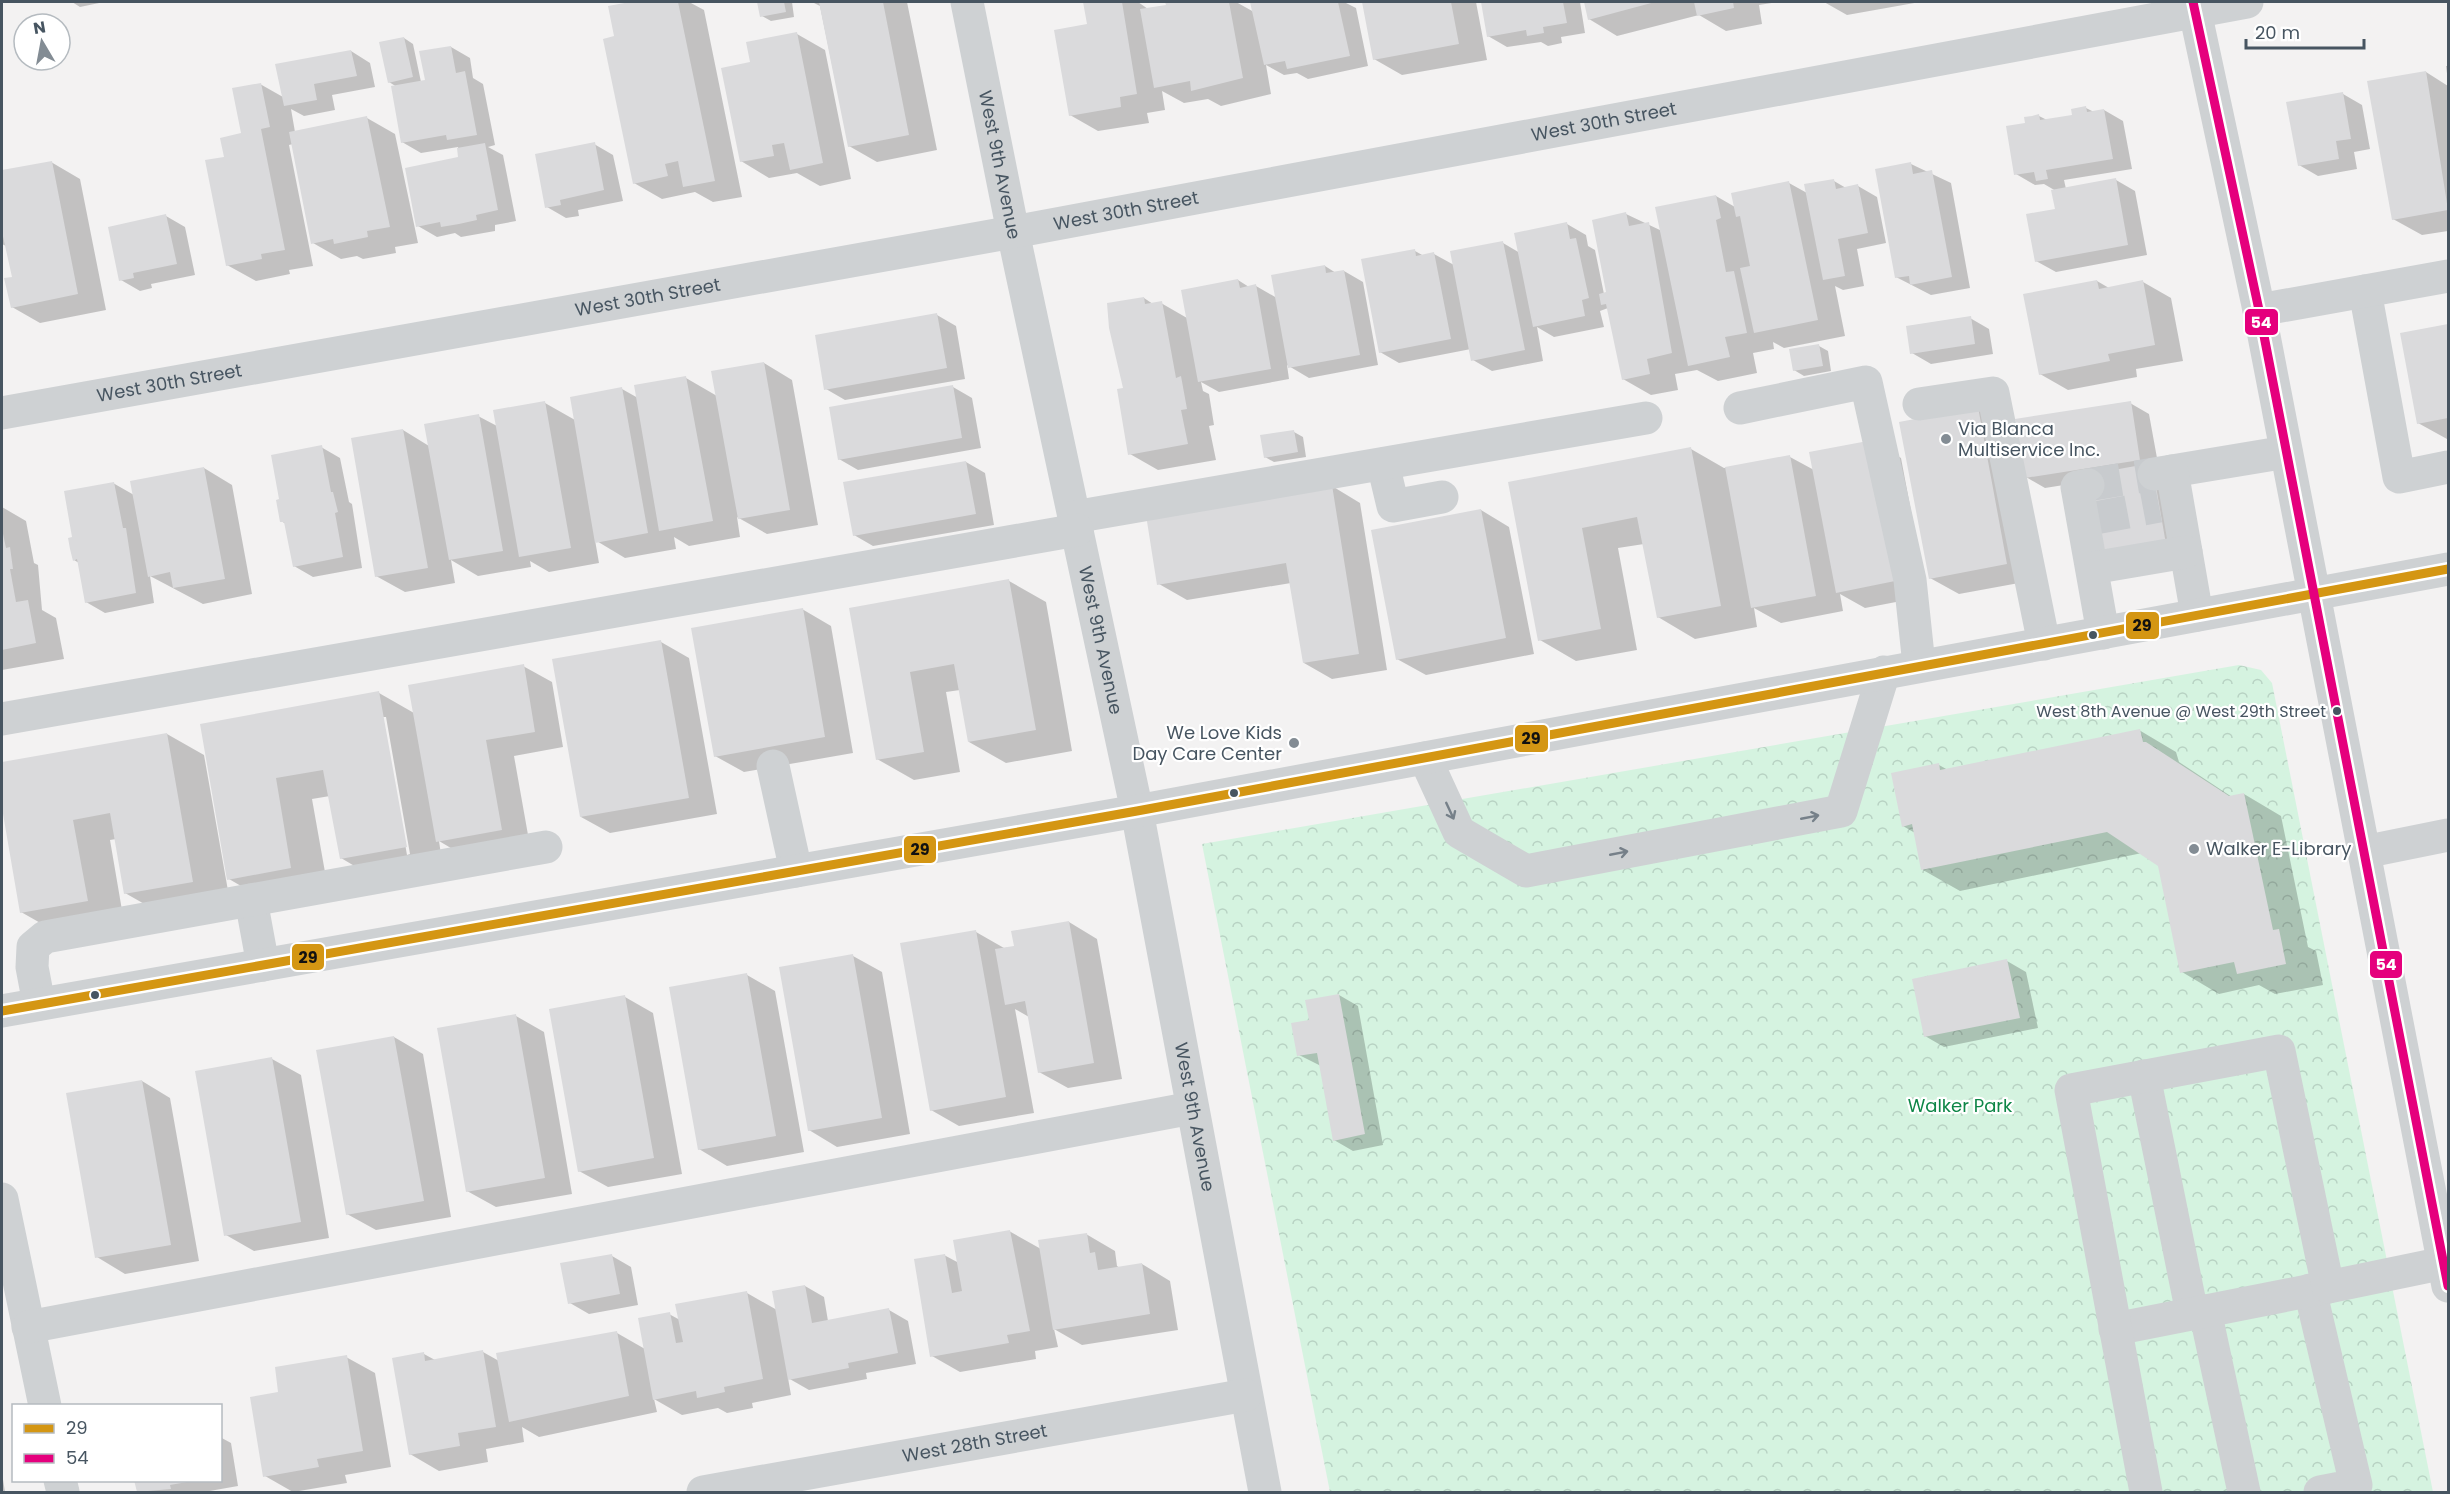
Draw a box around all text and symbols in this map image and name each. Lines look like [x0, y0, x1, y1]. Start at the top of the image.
north arrow [12, 12, 72, 72]
scale bar [2246, 12, 2364, 50]
text: N [32, 15, 47, 40]
text: 20 m [2255, 20, 2300, 45]
street label: West 9th Avenue [973, 88, 1027, 242]
street label: West 30th Street [1529, 96, 1678, 147]
street label: West 30th Street [1051, 185, 1200, 236]
street label: West 30th Street [573, 272, 722, 322]
line badge: 54 [2244, 308, 2279, 336]
text: 54 [2250, 311, 2272, 334]
street label: West 30th Street [95, 357, 244, 408]
place label: Via Blanca Multiservice Inc. [1958, 416, 2100, 462]
marker: Via Blanca Multiservice Inc. [1939, 432, 1953, 446]
street label: West 9th Avenue [1073, 563, 1129, 717]
line badge: 29 [2125, 611, 2160, 640]
text: 29 [2133, 614, 2152, 637]
unlabelled marker [2087, 629, 2099, 641]
place label: West 8th Avenue @ West 29th Street [2036, 700, 2326, 723]
marker: West 8th Avenue @ West 29th Street [2331, 705, 2343, 717]
place label: We Love Kids Day Care Center [1132, 720, 1282, 766]
line badge: 29 [1514, 724, 1549, 753]
text: 29 [1522, 727, 1541, 750]
marker: We Love Kids Day Care Center [1287, 736, 1301, 750]
unlabelled marker [1228, 787, 1240, 799]
one-way arrow [1444, 801, 1456, 819]
one-way arrow [1800, 811, 1820, 822]
line badge: 29 [903, 835, 937, 864]
place label: Walker E-Library [2206, 836, 2351, 861]
text: 29 [911, 838, 930, 861]
marker: Walker E-Library [2187, 842, 2201, 856]
one-way arrow [1608, 847, 1628, 858]
line badge: 29 [291, 943, 325, 971]
text: 29 [299, 946, 318, 969]
line badge: 54 [2369, 950, 2403, 979]
text: 54 [2375, 953, 2397, 976]
unlabelled marker [89, 989, 101, 1001]
street label: West 9th Avenue [1169, 1040, 1221, 1194]
park label: Walker Park [1908, 1093, 2013, 1118]
legend [12, 1404, 222, 1482]
text: 29 [66, 1415, 88, 1440]
street label: West 28th Street [900, 1418, 1049, 1468]
text: 54 [66, 1445, 89, 1470]

